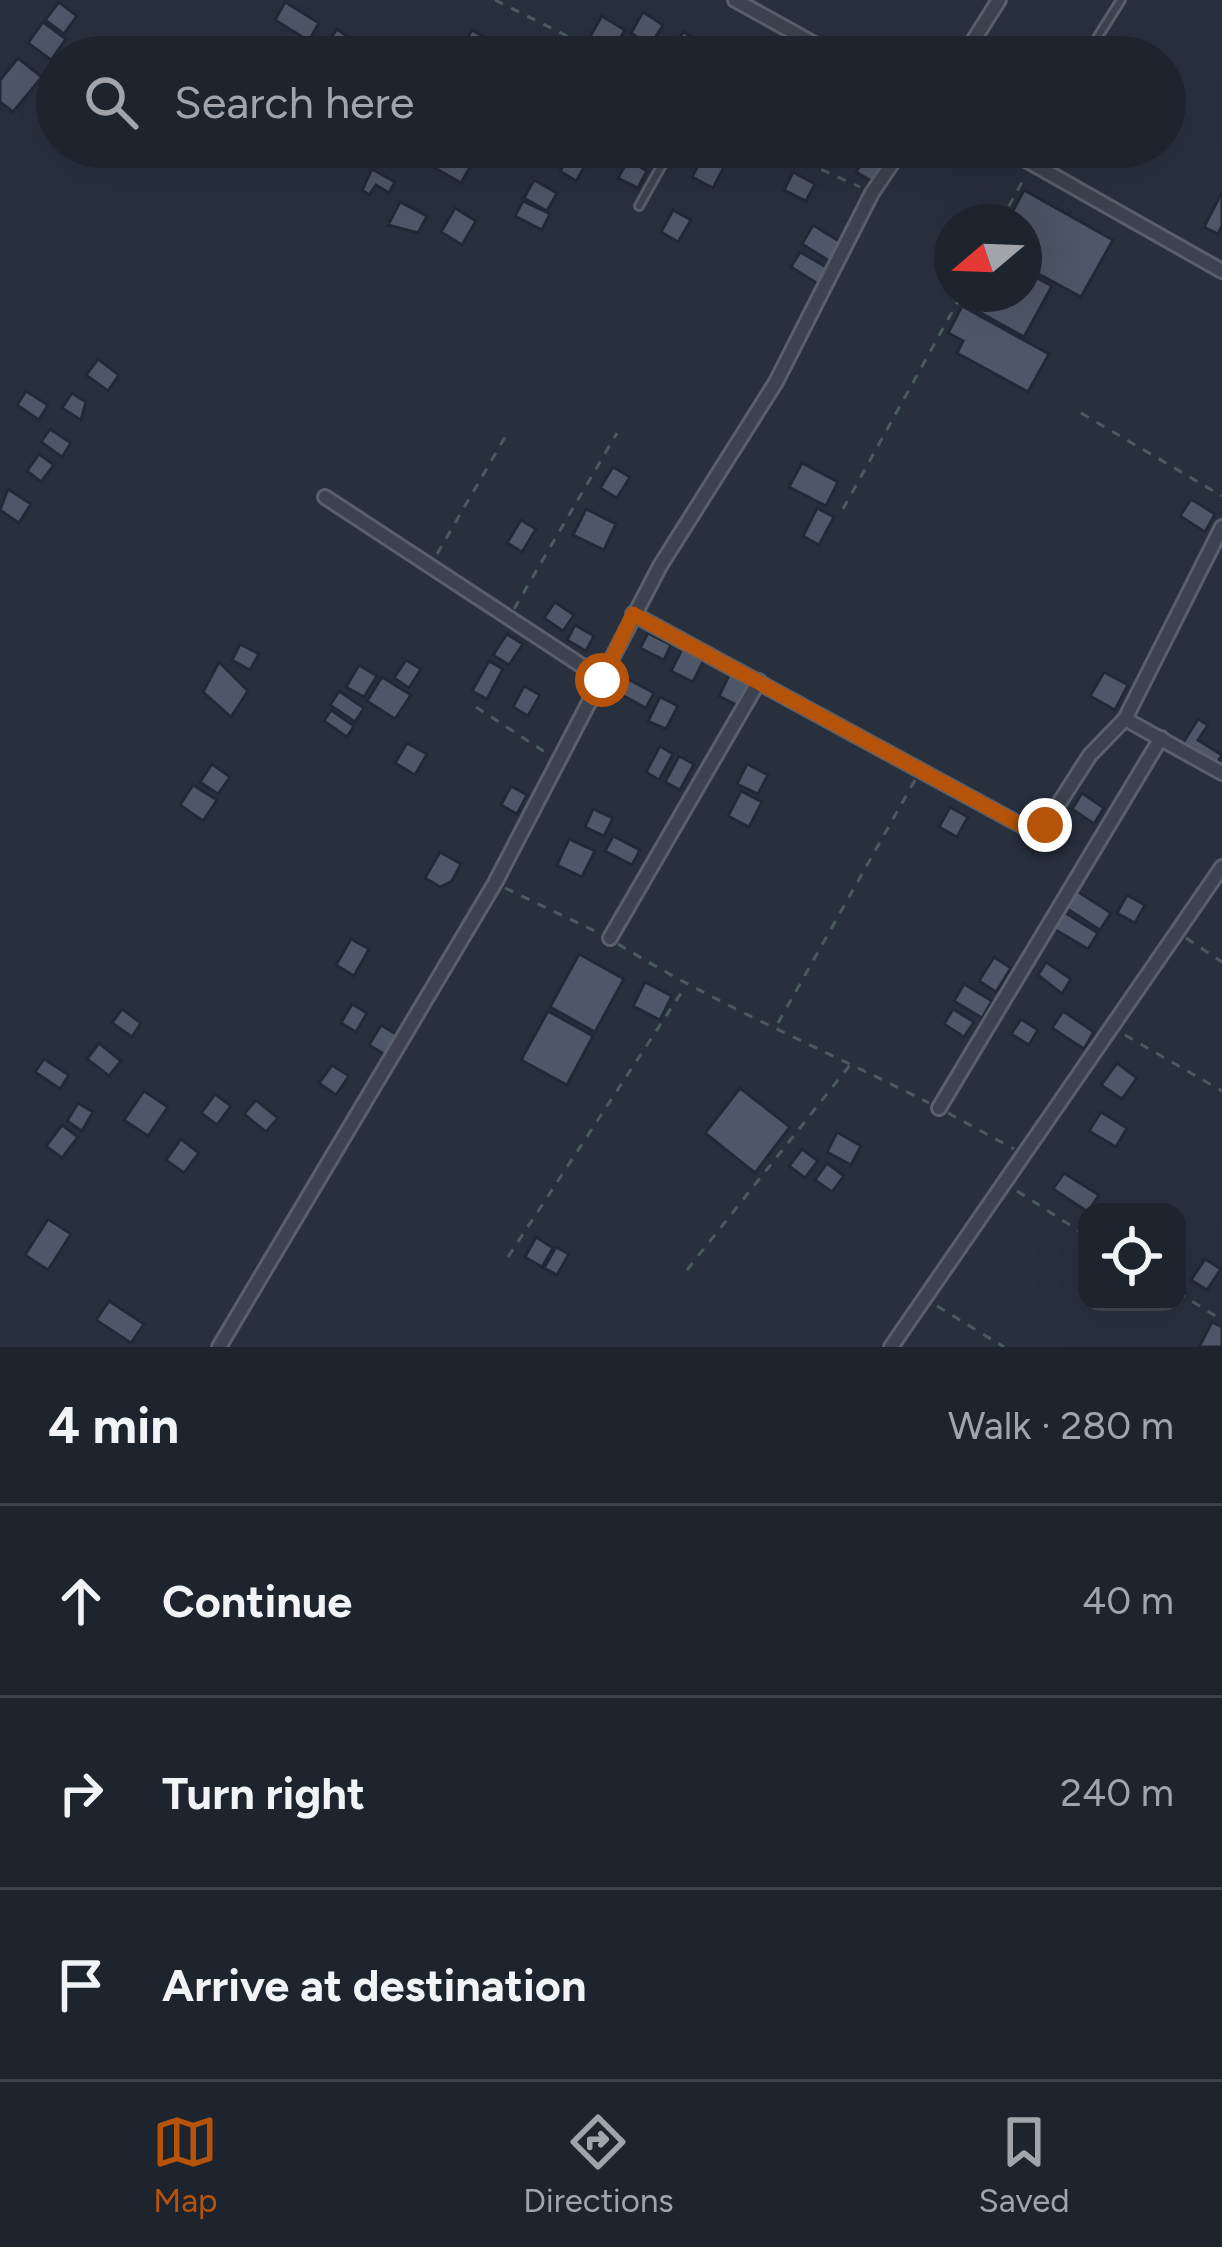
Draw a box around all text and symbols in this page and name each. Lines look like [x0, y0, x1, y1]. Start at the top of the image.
search box [36, 36, 1186, 168]
icon: search [78, 69, 144, 135]
text: Search here [174, 75, 414, 129]
north arrow [934, 204, 1042, 312]
route start [575, 653, 629, 707]
route end [1018, 798, 1072, 852]
map controls [1078, 1203, 1186, 1311]
button: locate [1078, 1203, 1186, 1311]
text: 4 min [48, 1395, 179, 1456]
text: Walk · 280 m [948, 1402, 1174, 1449]
icon: ahead [48, 1568, 114, 1634]
text: Continue [162, 1574, 352, 1628]
text: 40 m [1082, 1577, 1174, 1624]
icon: right [48, 1760, 114, 1826]
text: Turn right [162, 1766, 365, 1820]
text: 240 m [1060, 1769, 1174, 1816]
icon: arrive [48, 1952, 114, 2018]
text: Arrive at destination [162, 1958, 586, 2012]
tab: Map [152, 2109, 218, 2220]
tab: Directions [523, 2109, 674, 2220]
tab: Saved [979, 2109, 1070, 2220]

